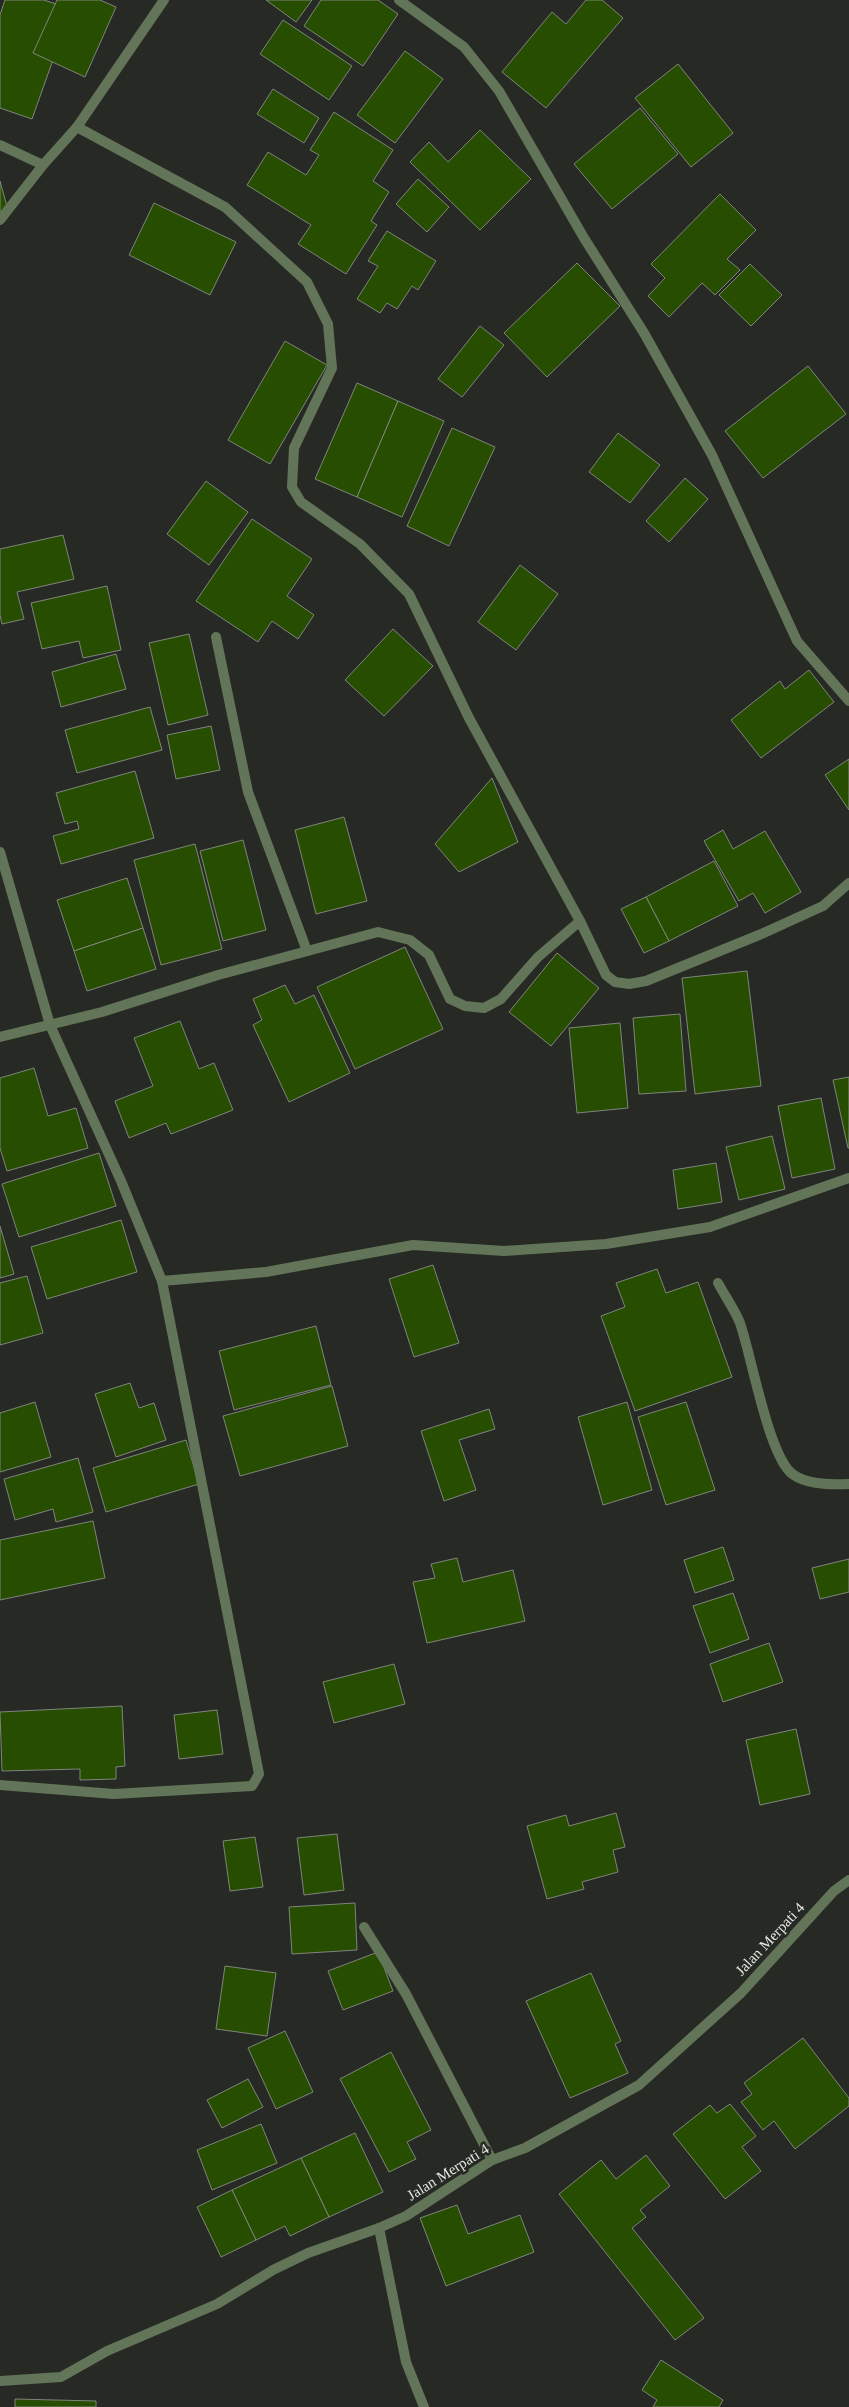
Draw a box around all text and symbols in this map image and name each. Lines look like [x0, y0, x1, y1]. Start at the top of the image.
street label: Jalan Merpati 4 [732, 1899, 808, 1979]
street label: Jalan Merpati 4 [404, 2140, 492, 2204]

